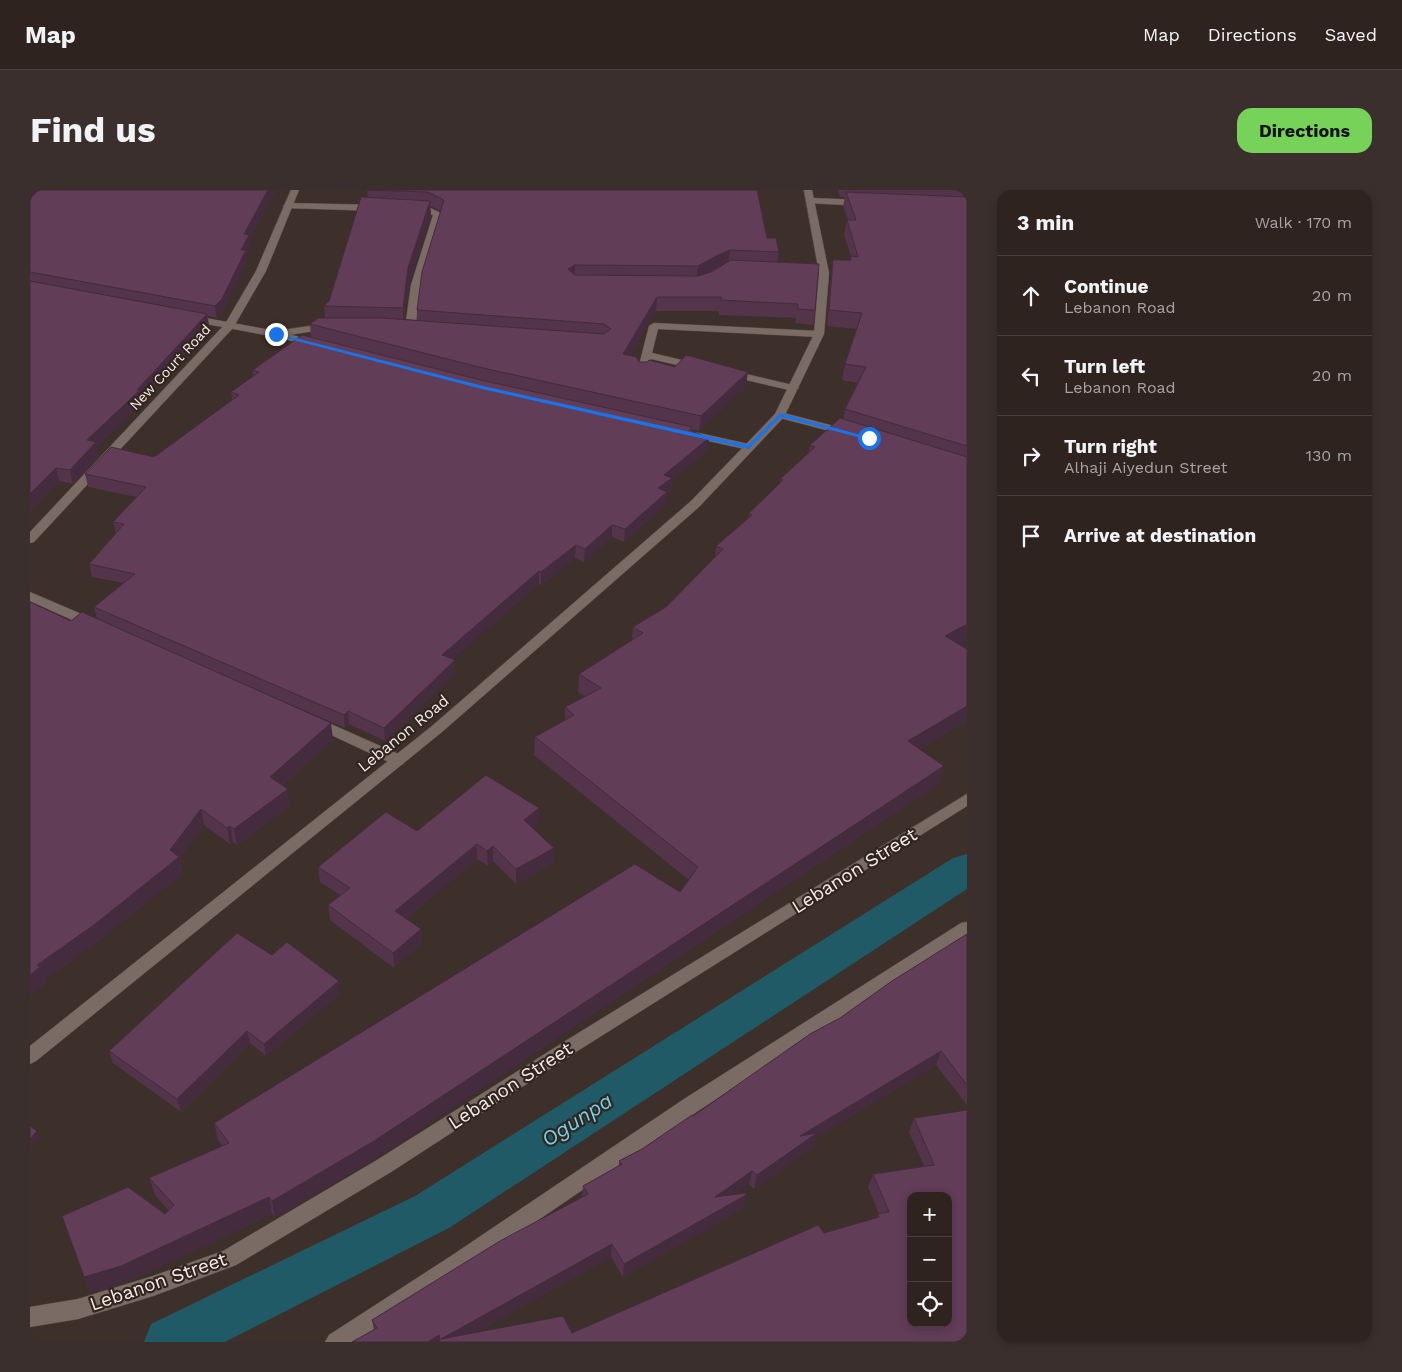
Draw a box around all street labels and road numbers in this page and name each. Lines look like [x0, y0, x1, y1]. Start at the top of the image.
street label: New Court Road [126, 321, 214, 413]
street label: Lebanon Road [354, 691, 453, 776]
street label: Lebanon Street [787, 823, 921, 918]
street label: Lebanon Street [444, 1037, 577, 1134]
street label: Lebanon Street [87, 1247, 230, 1316]

